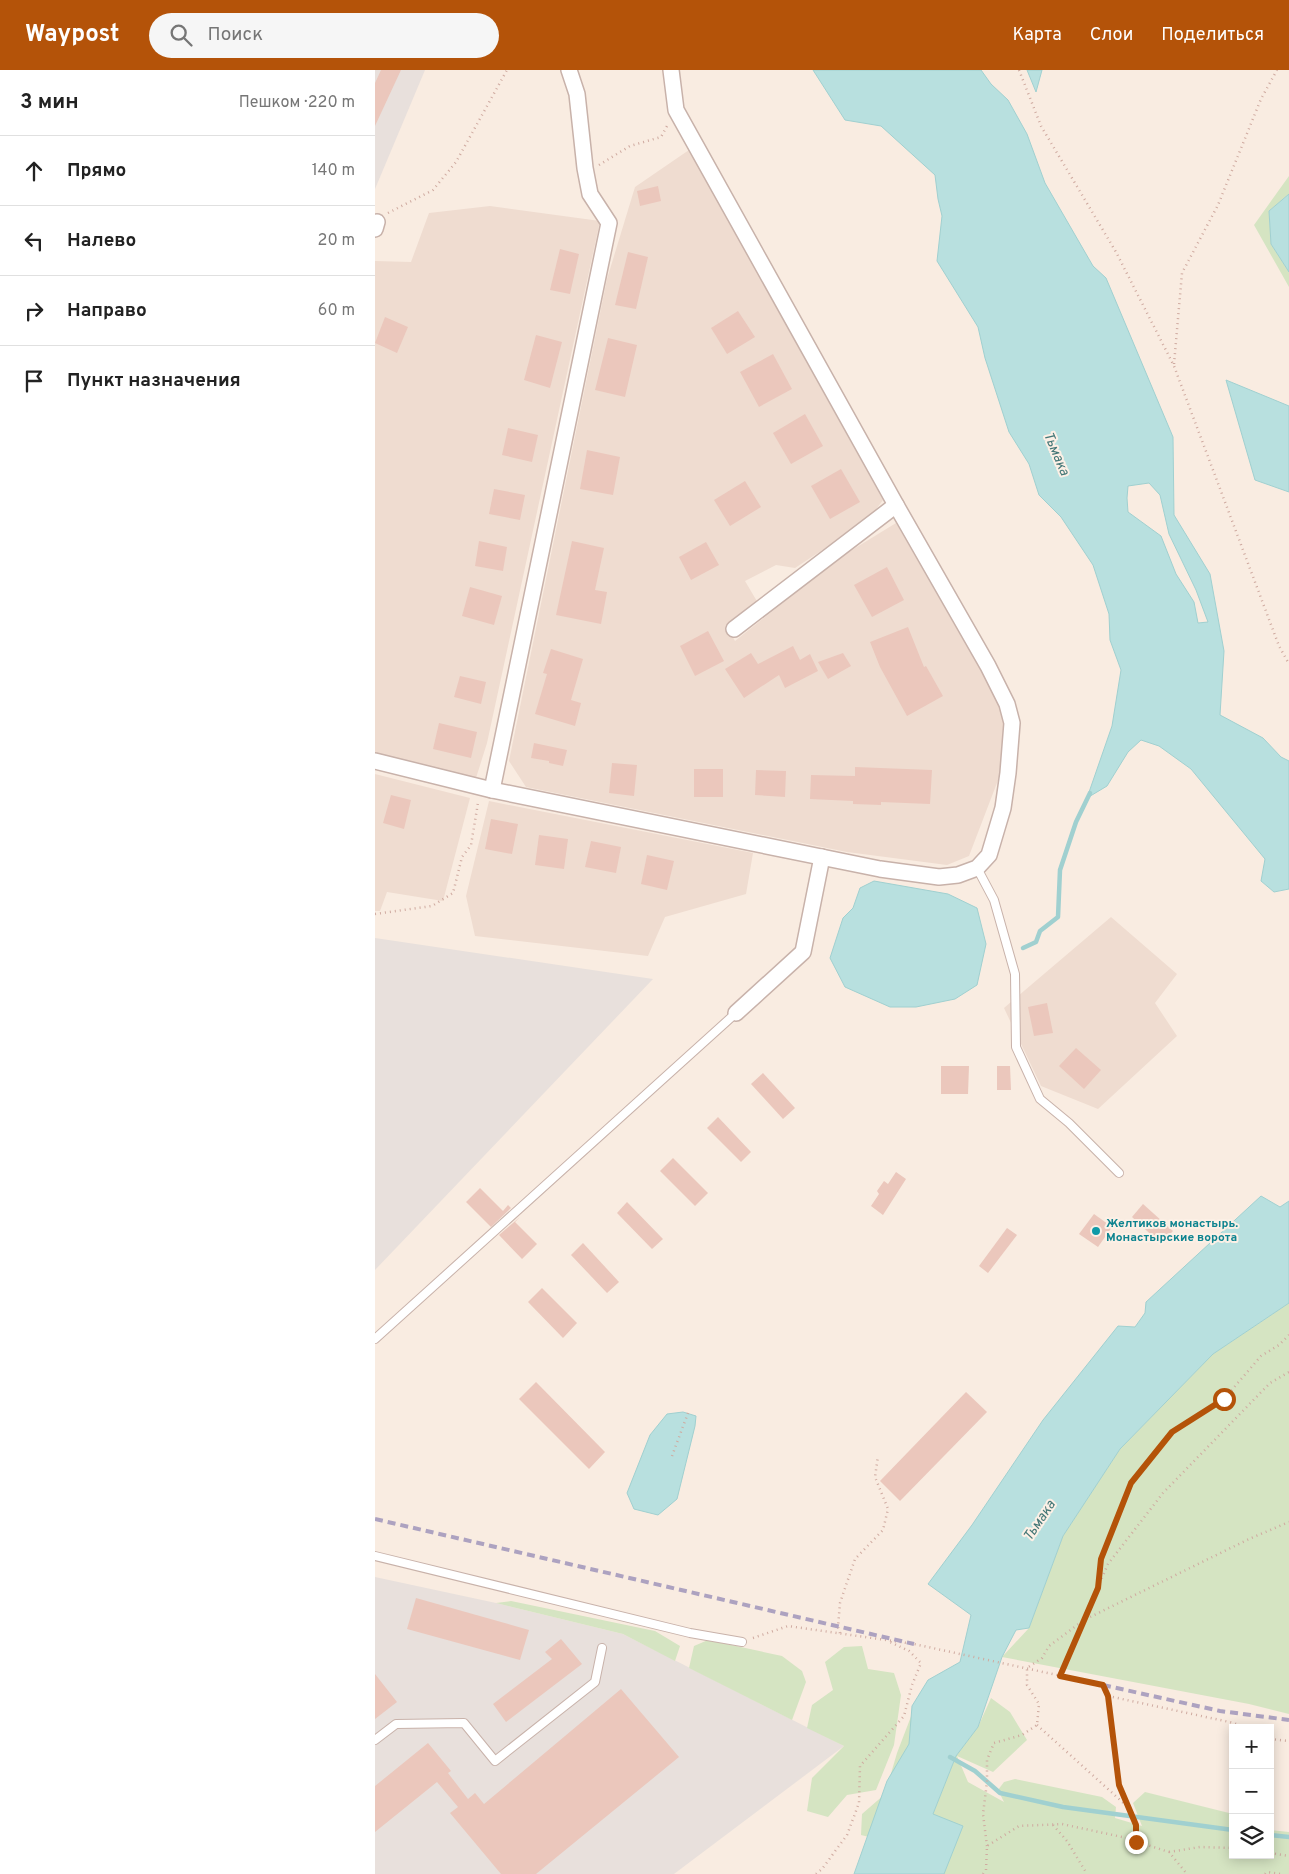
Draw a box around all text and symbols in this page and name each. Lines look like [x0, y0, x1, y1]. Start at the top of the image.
search box [149, 13, 499, 58]
text: Waypost [25, 20, 119, 50]
icon: search [167, 21, 195, 49]
text: Поиск [207, 23, 263, 47]
text: Карта [1012, 24, 1062, 47]
text: Слои [1090, 24, 1133, 47]
text: Поделиться [1161, 24, 1264, 47]
text: 3 мин [20, 89, 79, 116]
text: Пешком · 220 m [239, 93, 355, 113]
icon: ahead [20, 157, 48, 185]
text: Прямо [67, 159, 126, 183]
text: 140 m [312, 161, 355, 181]
icon: left [20, 227, 48, 255]
text: Налево [67, 229, 136, 253]
text: 20 m [318, 231, 355, 251]
icon: right [20, 297, 48, 325]
text: Направо [67, 299, 147, 323]
text: 60 m [318, 301, 355, 321]
icon: arrive [20, 367, 48, 395]
text: Пункт назначения [67, 369, 241, 393]
water label: Тьмака [1039, 430, 1073, 479]
place label: Желтиков монастырь. Монастырские ворота [1106, 1216, 1238, 1246]
marker: Желтиков монастырь. Монастырские ворота [1090, 1225, 1102, 1237]
route start [1213, 1388, 1236, 1411]
water label: Тьмака [1020, 1497, 1060, 1545]
map controls [1229, 1724, 1274, 1859]
button: + [1229, 1724, 1274, 1769]
button: − [1229, 1769, 1274, 1814]
button: layers [1229, 1814, 1274, 1859]
route end [1125, 1831, 1148, 1854]

